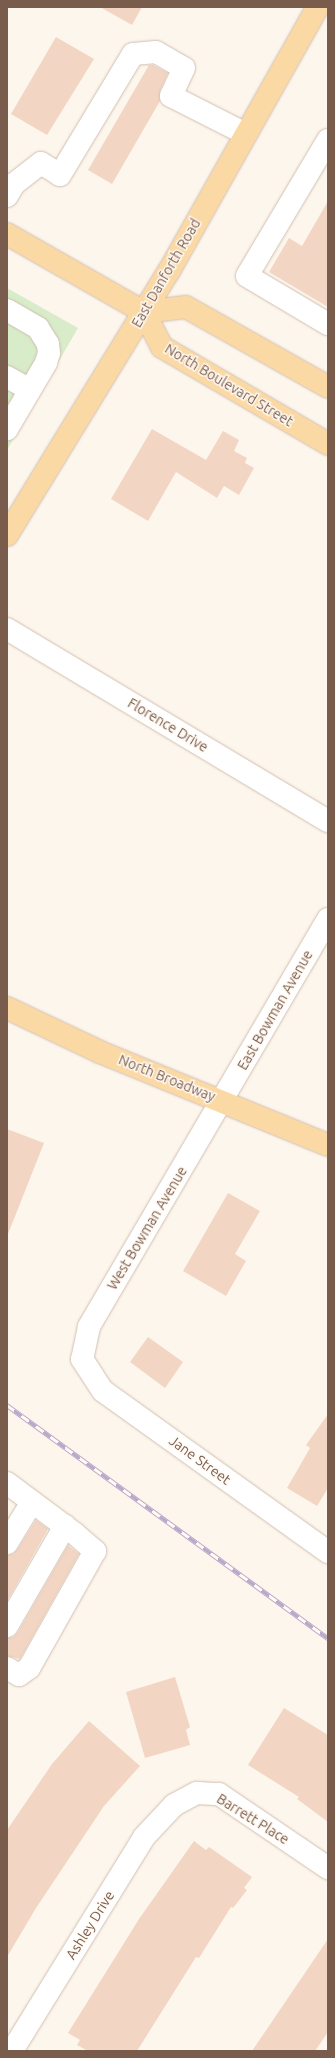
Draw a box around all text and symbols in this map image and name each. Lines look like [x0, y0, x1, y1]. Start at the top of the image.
street label: East Danforth Road [128, 216, 204, 330]
street label: North Boulevard Street [162, 340, 296, 430]
street label: Florence Drive [125, 694, 211, 756]
street label: East Bowman Avenue [234, 947, 316, 1073]
street label: North Broadway [116, 1051, 218, 1105]
street label: West Bowman Avenue [104, 1163, 190, 1293]
street label: Jane Street [166, 1432, 234, 1488]
street label: Barrett Place [214, 1790, 292, 1848]
street label: Ashley Drive [62, 1888, 118, 1962]

